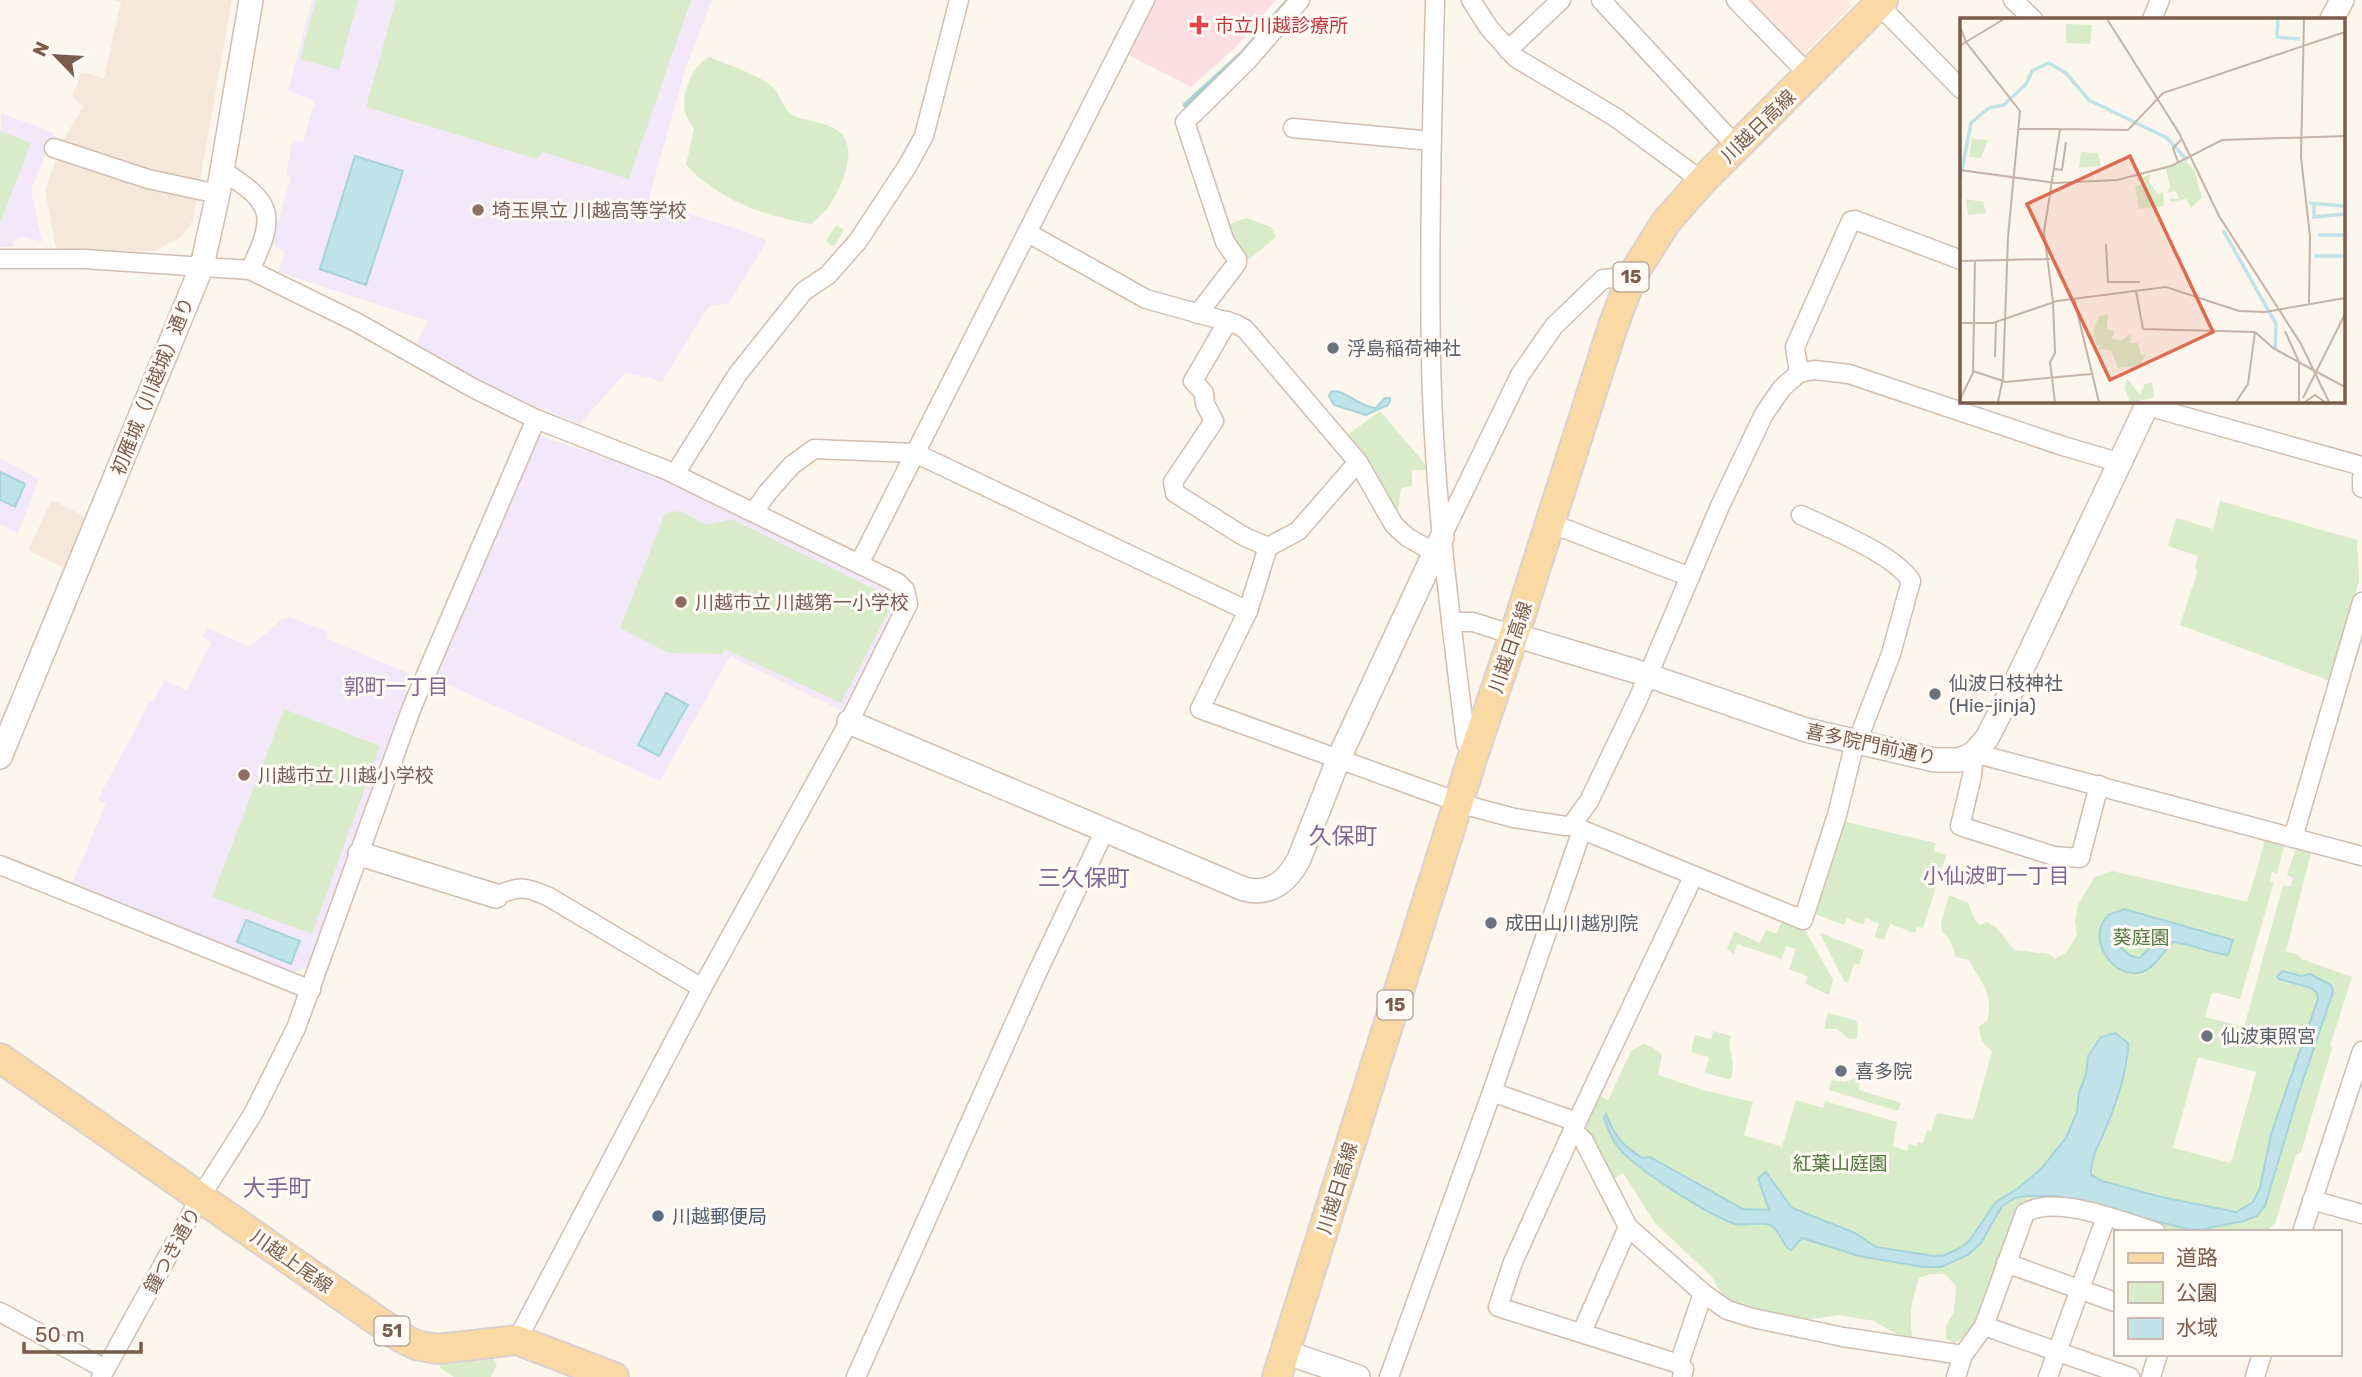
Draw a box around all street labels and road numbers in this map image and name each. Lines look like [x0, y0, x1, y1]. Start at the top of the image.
street label: 川越日高線 [1716, 85, 1801, 168]
road number: 15 [1614, 262, 1648, 292]
street label: 初雁城（川越城）通り [106, 294, 199, 479]
street label: 川越日高線 [1484, 598, 1537, 696]
street label: 喜多院門前通り [1803, 719, 1938, 770]
road number: 15 [1378, 990, 1412, 1020]
street label: 川越日高線 [1313, 1139, 1362, 1237]
street label: 鐘つき通り [139, 1203, 206, 1297]
street label: 川越上尾線 [246, 1225, 337, 1298]
road number: 51 [374, 1316, 410, 1346]

